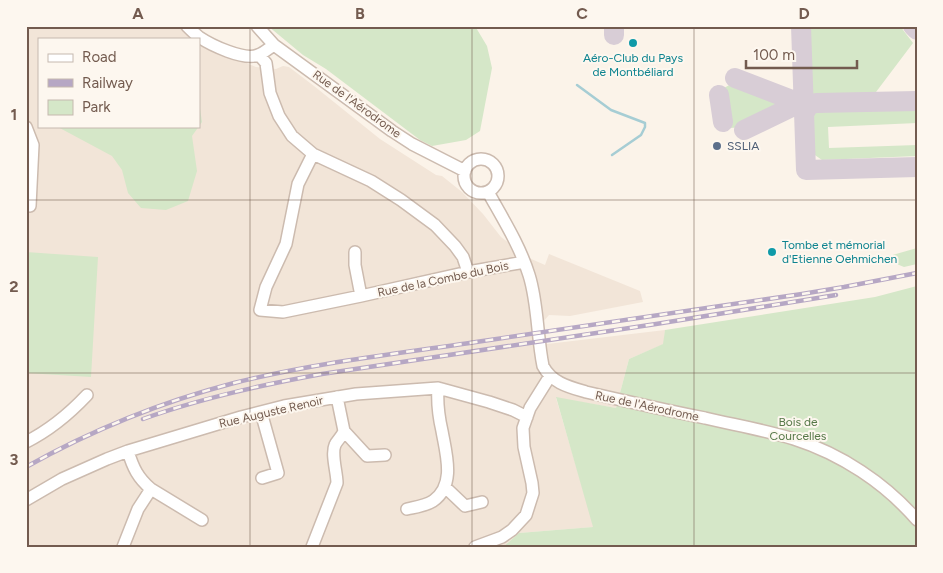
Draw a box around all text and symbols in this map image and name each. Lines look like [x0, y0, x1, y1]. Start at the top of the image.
text: A [132, 4, 144, 23]
text: B [355, 4, 365, 23]
text: C [576, 4, 588, 23]
text: D [798, 4, 810, 23]
marker: Aéro-Club du Pays de Montbéliard [627, 37, 639, 49]
legend [38, 38, 200, 128]
scale bar [746, 38, 857, 70]
text: 100 m [753, 46, 795, 64]
text: Road [82, 48, 117, 66]
place label: Aéro-Club du Pays de Montbéliard [583, 51, 683, 79]
street label: Rue de l'Aérodrome [310, 67, 404, 141]
text: Railway [82, 74, 133, 92]
text: Park [82, 98, 111, 116]
text: 1 [11, 105, 17, 124]
place label: SSLIA [727, 139, 759, 153]
marker: SSLIA [711, 140, 723, 152]
place label: Tombe et mémorial d'Etienne Oehmichen [782, 238, 898, 266]
marker: Tombe et mémorial d'Etienne Oehmichen [766, 246, 778, 258]
street label: Rue de la Combe du Bois [376, 258, 510, 300]
text: 2 [9, 277, 19, 296]
street label: Rue de l'Aérodrome [594, 388, 701, 424]
street label: Rue Auguste Renoir [218, 393, 324, 431]
park label: Bois de Courcelles [770, 415, 827, 443]
text: 3 [10, 450, 19, 469]

